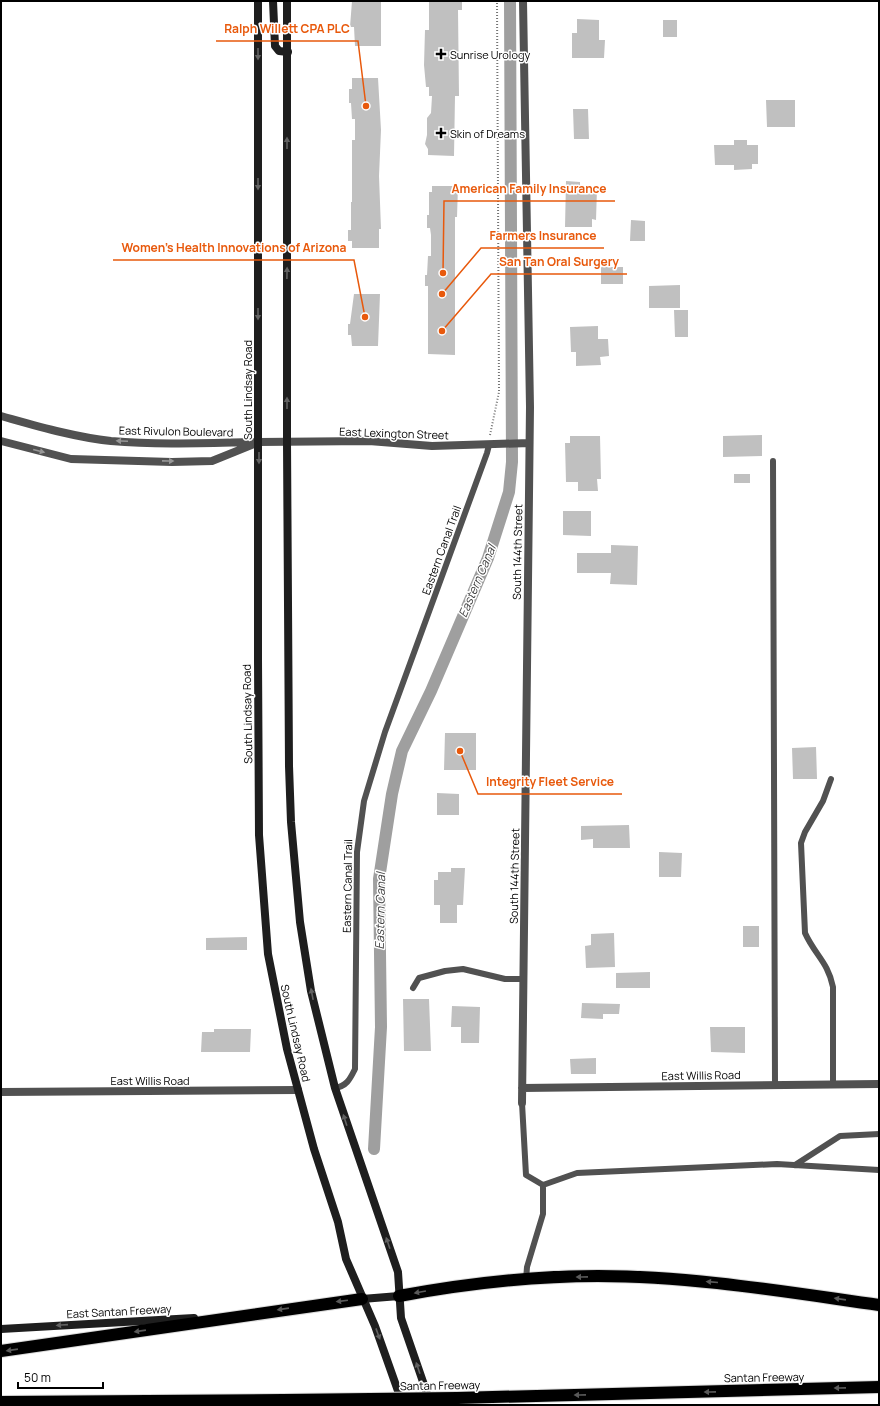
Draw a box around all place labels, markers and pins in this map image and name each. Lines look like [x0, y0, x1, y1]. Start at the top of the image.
callout: Ralph Willett CPA PLC [216, 17, 358, 41]
place label: Sunrise Urology [450, 47, 530, 62]
marker: Sunrise Urology [435, 48, 447, 60]
place label: Skin of Dreams [450, 126, 525, 141]
marker: Skin of Dreams [435, 127, 447, 139]
callout: American Family Insurance [444, 177, 615, 201]
callout: Farmers Insurance [481, 224, 604, 248]
callout: Women's Health Innovations of Arizona [113, 236, 354, 260]
callout: San Tan Oral Surgery [491, 250, 627, 274]
callout: Integrity Fleet Service [478, 770, 622, 794]

